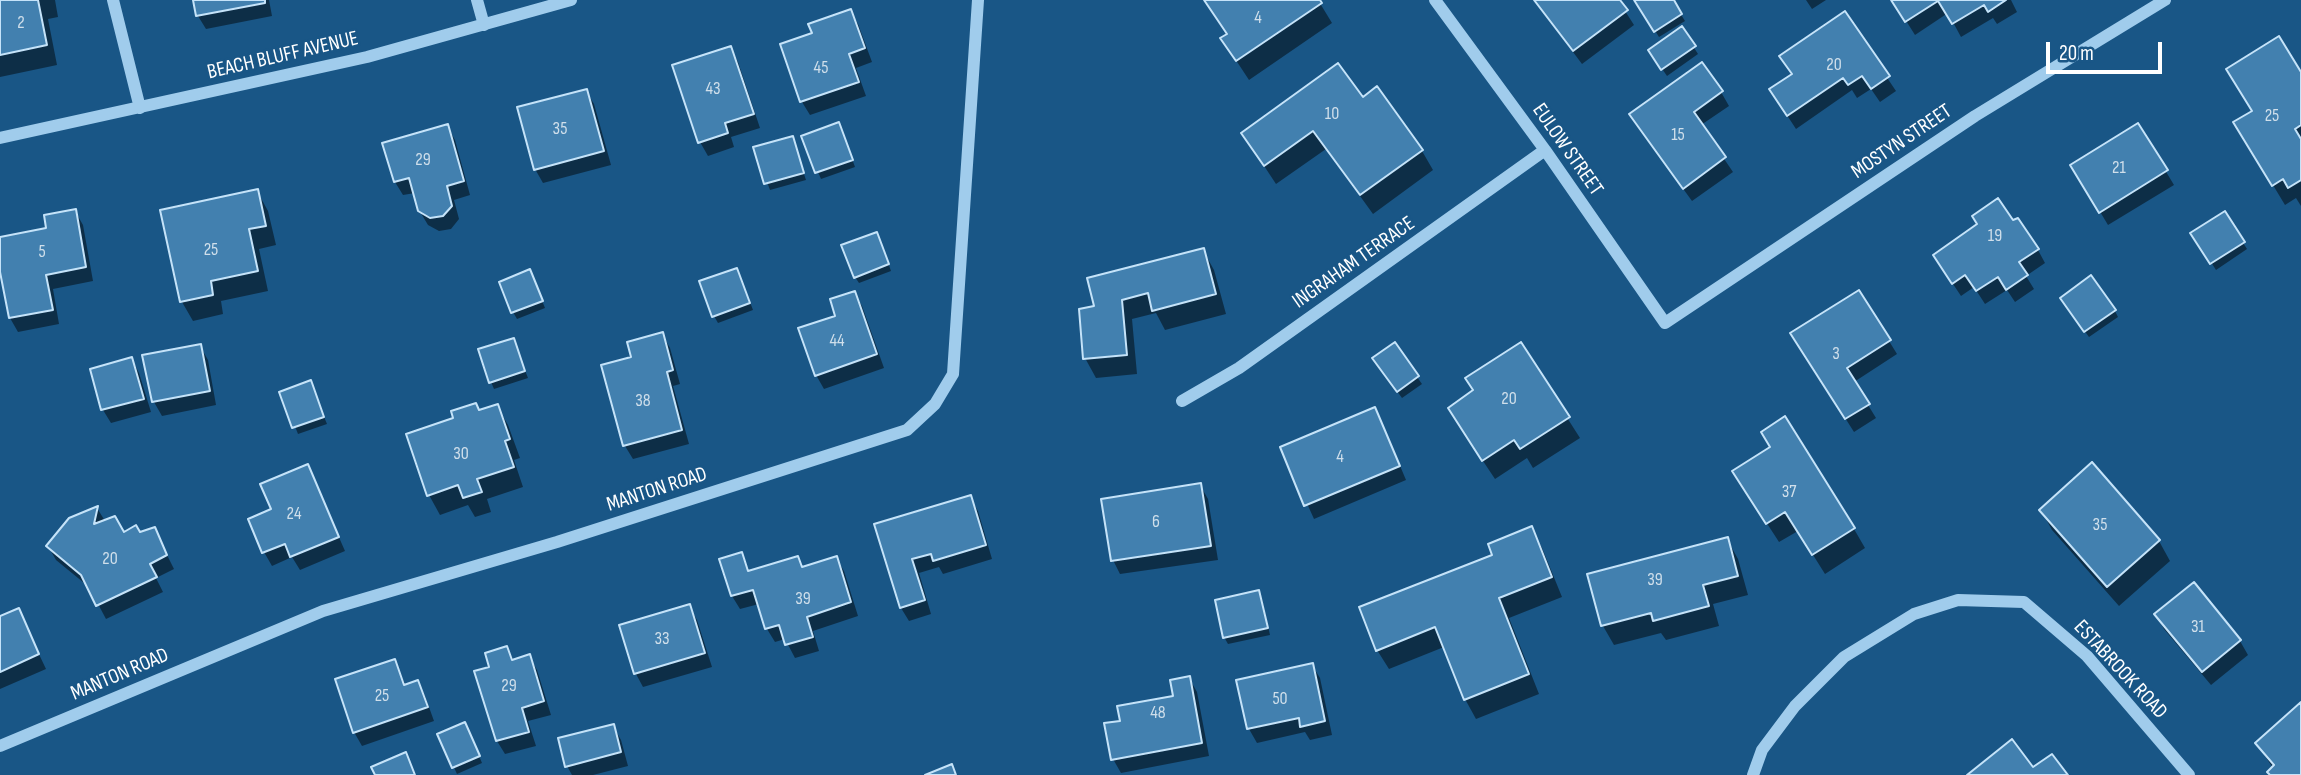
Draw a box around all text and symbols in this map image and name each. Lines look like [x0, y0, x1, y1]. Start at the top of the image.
house number: 4 [1254, 7, 1262, 29]
house number: 2 [17, 12, 25, 34]
street label: BEACH BLUFF AVENUE [205, 26, 361, 86]
scale bar [2049, 28, 2164, 72]
text: 20 m [2059, 41, 2094, 66]
house number: 20 [1826, 54, 1842, 76]
house number: 45 [814, 57, 828, 79]
house number: 43 [705, 78, 721, 100]
street label: EULOW STREET [1526, 99, 1608, 201]
street label: MOSTYN STREET [1847, 99, 1957, 185]
house number: 10 [1325, 103, 1339, 125]
house number: 25 [2265, 105, 2279, 127]
house number: 35 [553, 118, 567, 140]
house number: 15 [1671, 124, 1685, 146]
house number: 29 [415, 149, 431, 171]
house number: 21 [2112, 157, 2126, 179]
street label: INGRAHAM TERRACE [1288, 212, 1420, 314]
house number: 19 [1988, 225, 2002, 247]
house number: 25 [204, 239, 218, 261]
house number: 5 [38, 241, 46, 263]
house number: 44 [829, 330, 845, 352]
house number: 3 [1832, 343, 1840, 365]
house number: 20 [1501, 388, 1517, 410]
house number: 38 [635, 390, 651, 412]
house number: 30 [453, 443, 469, 465]
house number: 4 [1336, 446, 1344, 468]
street label: MANTON ROAD [604, 462, 710, 518]
house number: 37 [1782, 481, 1796, 503]
house number: 24 [287, 503, 301, 525]
house number: 6 [1152, 511, 1160, 533]
house number: 35 [2093, 514, 2107, 536]
house number: 20 [102, 548, 118, 570]
house number: 39 [1647, 569, 1663, 591]
house number: 39 [795, 588, 811, 610]
street label: ESTABROOK ROAD [2068, 615, 2172, 725]
house number: 31 [2191, 616, 2205, 638]
house number: 33 [654, 628, 670, 650]
street label: MANTON ROAD [67, 643, 173, 707]
house number: 29 [501, 675, 517, 697]
house number: 25 [375, 685, 389, 707]
house number: 50 [1272, 688, 1288, 710]
house number: 48 [1150, 702, 1166, 724]

